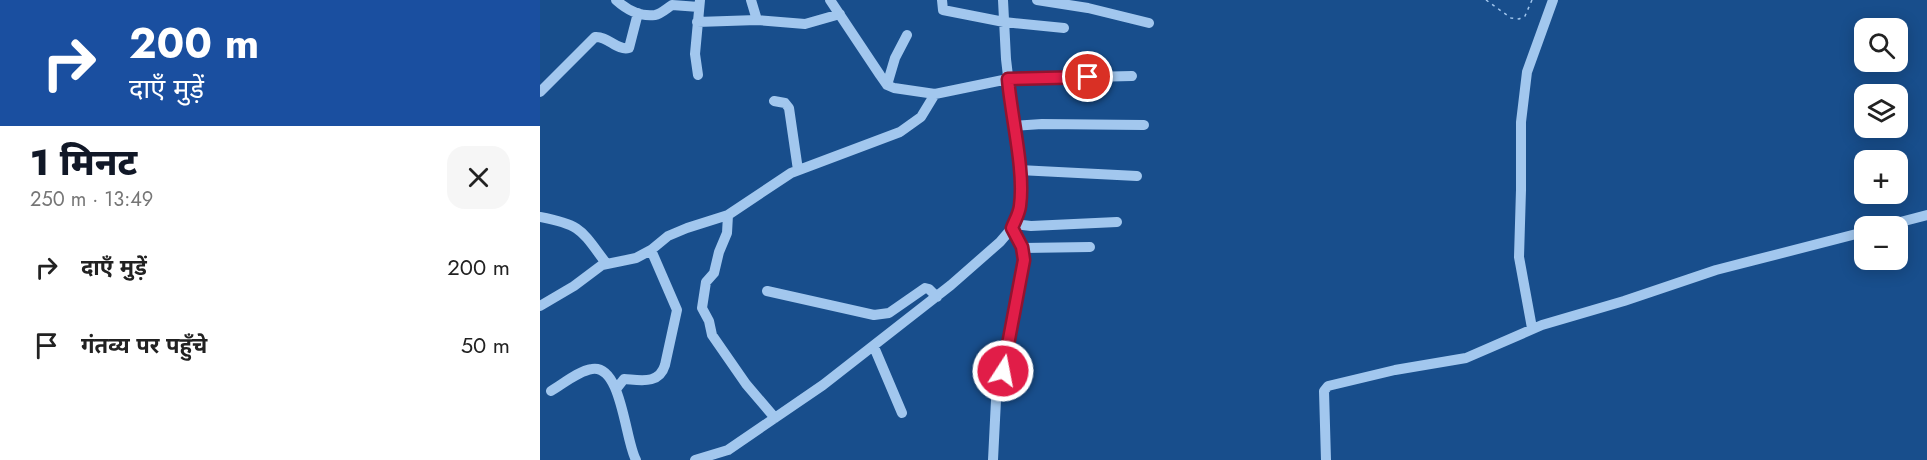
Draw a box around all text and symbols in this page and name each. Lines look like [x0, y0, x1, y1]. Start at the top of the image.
text: 200 m [129, 13, 259, 74]
map controls [1854, 18, 1908, 270]
button: search [1854, 18, 1908, 72]
icon: right [30, 24, 108, 102]
pin [1062, 51, 1113, 102]
icon: arrive [1071, 60, 1104, 93]
text: दाएँ मुड़ें [129, 69, 204, 108]
button: layers [1854, 84, 1908, 138]
text: 1 मिनट [30, 136, 137, 188]
button: close [447, 146, 510, 209]
button: + [1854, 150, 1908, 204]
text: 250 m · 13:49 [30, 185, 153, 214]
button: − [1854, 216, 1908, 270]
icon: right [30, 251, 63, 284]
text: दाएँ मुड़ें [81, 251, 147, 283]
text: 200 m [447, 251, 510, 283]
icon: arrive [30, 329, 63, 362]
text: गंतव्य पर पहुँचे [81, 329, 207, 361]
text: 50 m [461, 329, 510, 361]
position arrow [971, 339, 1035, 403]

